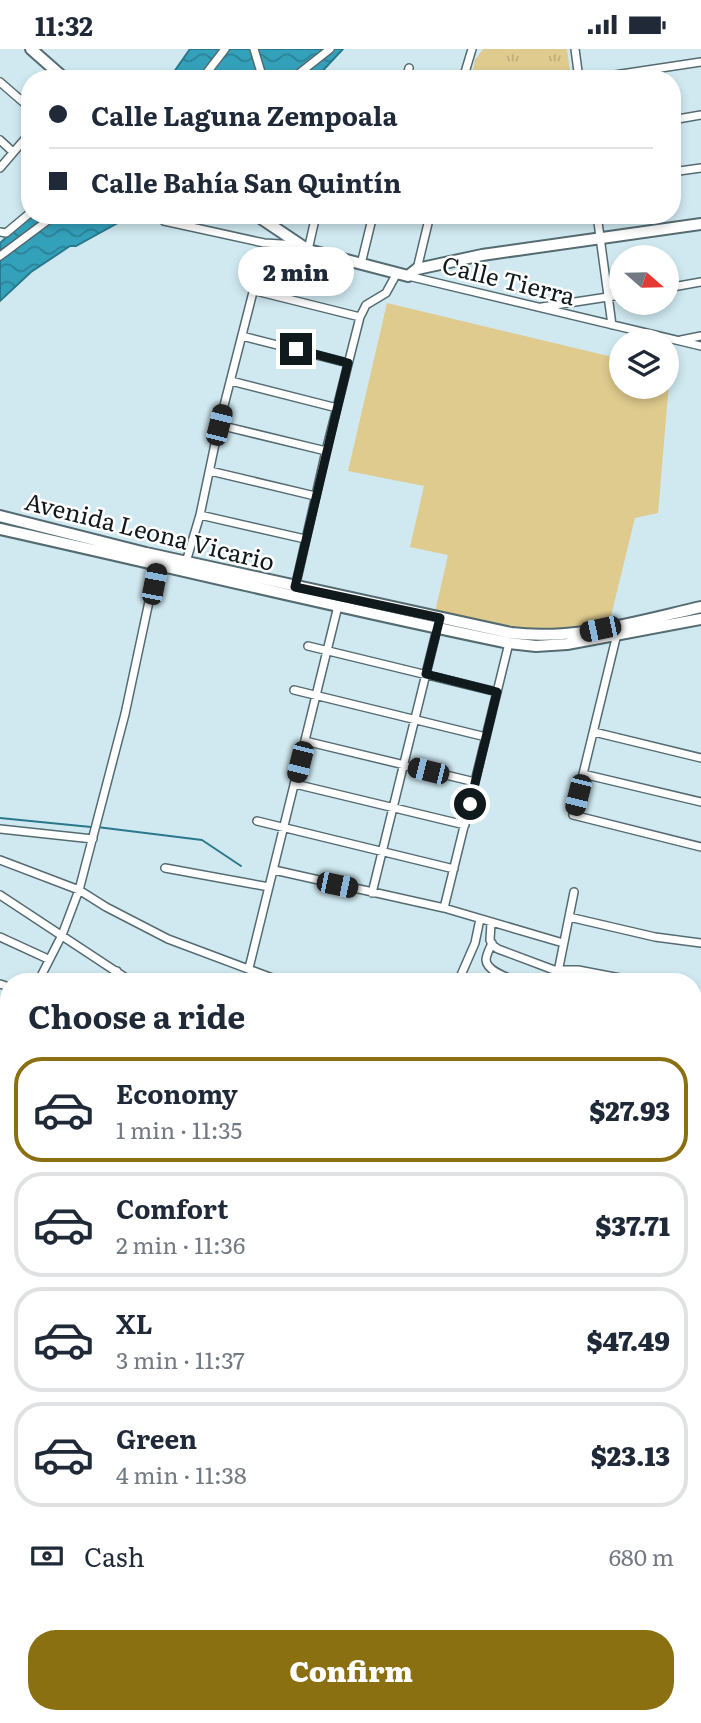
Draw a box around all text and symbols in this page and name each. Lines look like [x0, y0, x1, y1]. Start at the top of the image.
text: 11:32 [35, 5, 93, 44]
text: Calle Laguna Zempoala [91, 95, 397, 134]
text: Calle Bahía San Quintín [91, 162, 401, 201]
north arrow [609, 245, 679, 315]
map controls [609, 245, 679, 399]
street label: Calle Tierra [439, 246, 579, 312]
callout: 2 min [238, 247, 354, 296]
text: 2 min [263, 254, 329, 288]
button: layers [609, 329, 679, 399]
route end [280, 333, 312, 365]
car [204, 402, 235, 448]
street label: Avenida Leona Vicario [21, 482, 279, 578]
car [140, 561, 169, 607]
car [578, 614, 623, 644]
car [285, 739, 316, 785]
car [406, 756, 451, 786]
car [563, 772, 594, 818]
route start [454, 788, 486, 820]
car [315, 870, 360, 900]
text: Choose a ride [28, 991, 245, 1039]
text: Economy [116, 1073, 238, 1112]
icon: car [32, 1078, 95, 1141]
text: $27.93 [589, 1090, 670, 1129]
text: 1 min · 11:35 [116, 1112, 242, 1146]
text: Comfort [116, 1188, 228, 1227]
icon: car [32, 1193, 95, 1256]
text: $37.71 [595, 1205, 670, 1244]
text: 2 min · 11:36 [116, 1227, 245, 1261]
text: XL [116, 1303, 153, 1342]
icon: car [32, 1308, 95, 1371]
text: $47.49 [586, 1320, 670, 1359]
text: 3 min · 11:37 [116, 1342, 245, 1376]
text: Green [116, 1418, 197, 1457]
icon: car [32, 1423, 95, 1486]
text: $23.13 [591, 1435, 670, 1474]
text: 4 min · 11:38 [116, 1457, 247, 1491]
text: Cash [84, 1536, 145, 1575]
icon: cash [28, 1537, 66, 1575]
text: 680 m [609, 1539, 674, 1573]
button: Confirm [28, 1630, 674, 1710]

